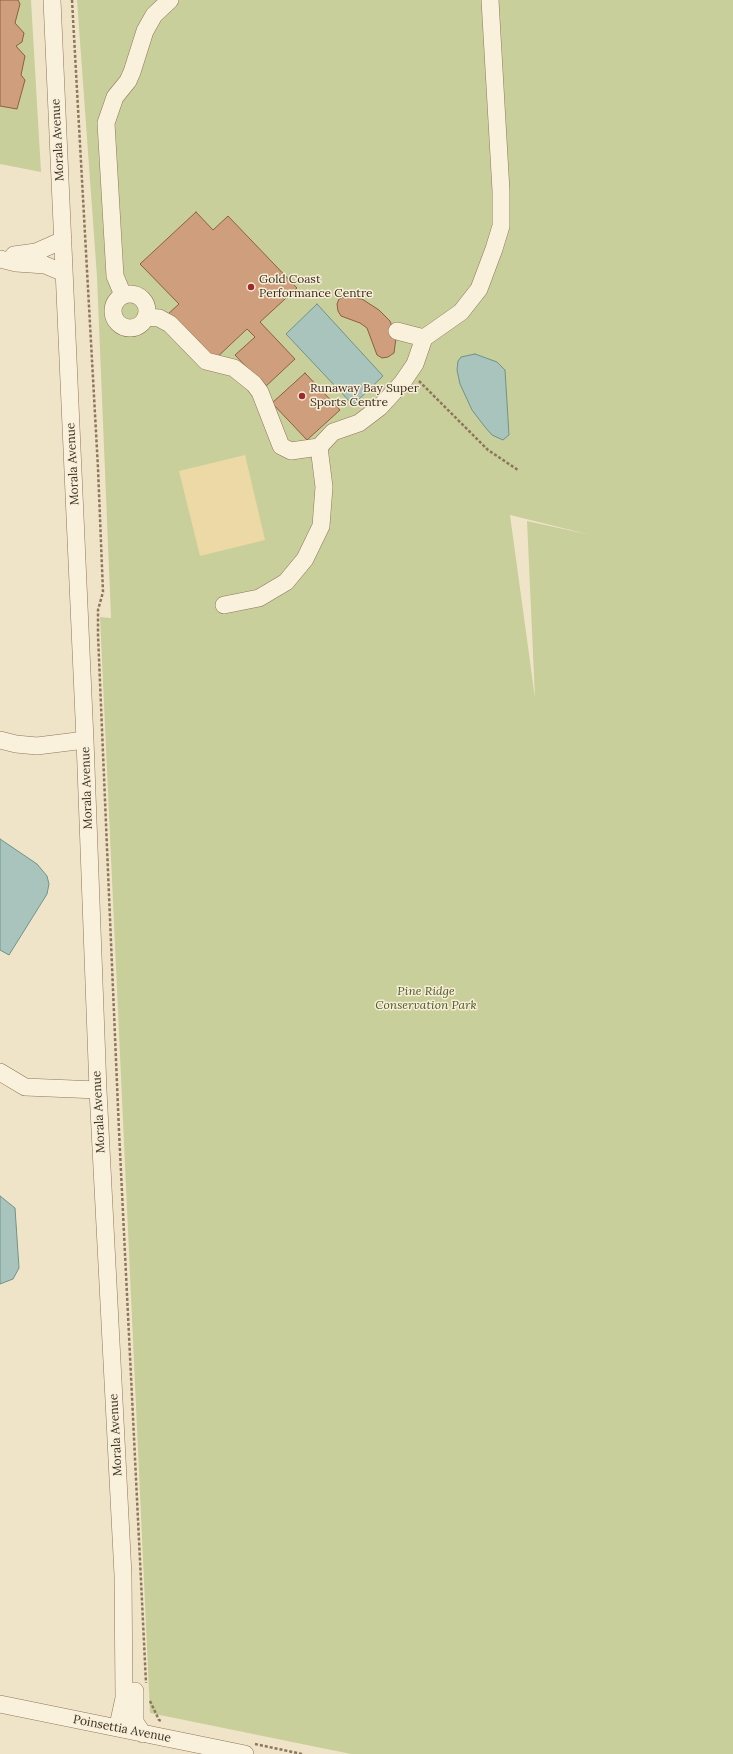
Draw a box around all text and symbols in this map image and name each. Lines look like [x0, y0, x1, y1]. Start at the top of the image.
street label: Morala Avenue [49, 98, 67, 182]
place label: Gold Coast Performance Centre [259, 273, 373, 301]
marker: Gold Coast Performance Centre [246, 282, 256, 292]
place label: Runaway Bay Super Sports Centre [310, 382, 419, 410]
marker: Runaway Bay Super Sports Centre [297, 391, 307, 401]
street label: Morala Avenue [64, 422, 82, 506]
street label: Morala Avenue [78, 746, 96, 830]
park label: Pine Ridge Conservation Park [375, 985, 477, 1013]
street label: Morala Avenue [90, 1070, 108, 1154]
street label: Morala Avenue [107, 1393, 125, 1477]
street label: Poinsettia Avenue [72, 1712, 172, 1746]

